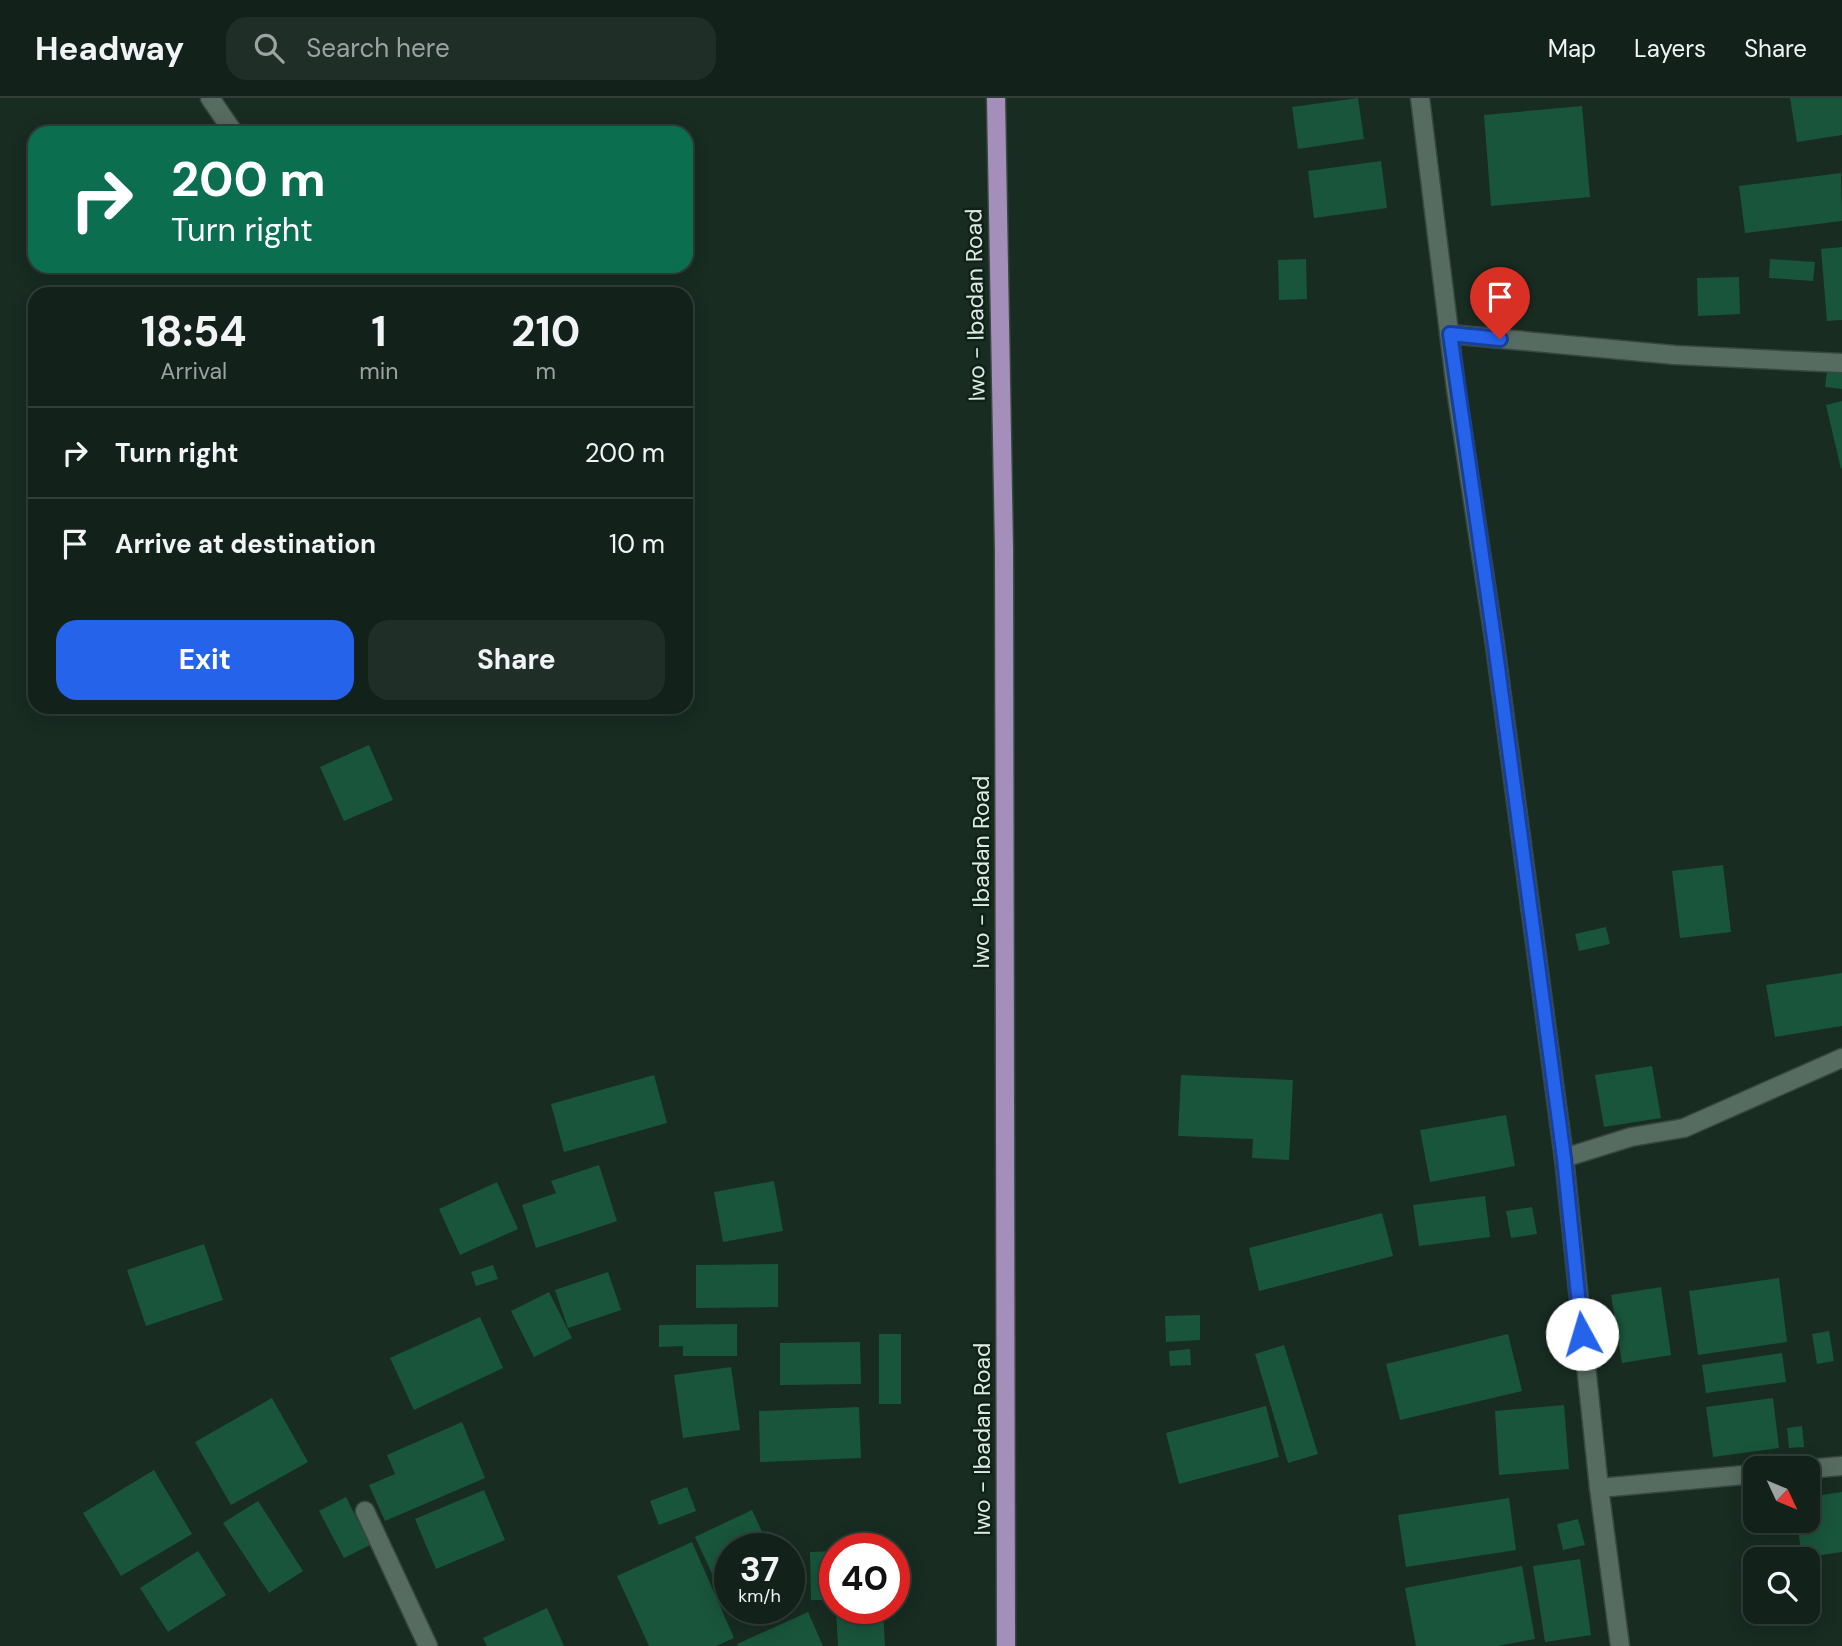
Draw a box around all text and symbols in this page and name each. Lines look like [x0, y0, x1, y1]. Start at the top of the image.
search box [226, 17, 716, 80]
text: Headway [35, 27, 184, 70]
icon: search [250, 29, 288, 67]
text: Search here [306, 31, 450, 65]
text: Map [1548, 33, 1596, 64]
text: Layers [1634, 33, 1706, 64]
text: Share [1744, 33, 1807, 64]
text: 200 m [171, 147, 326, 211]
icon: right [56, 154, 147, 245]
street label: Iwo - Ibadan Road [958, 208, 992, 402]
text: Turn right [171, 209, 313, 251]
pin [1470, 267, 1530, 339]
icon: arrive [1481, 278, 1519, 316]
text: 18:54 [141, 304, 247, 359]
text: 1 [371, 304, 387, 359]
text: 210 [511, 304, 580, 359]
text: Arrival [160, 356, 227, 386]
text: min [359, 356, 399, 386]
text: m [536, 356, 556, 386]
icon: right [56, 434, 94, 472]
text: Turn right [115, 436, 239, 470]
text: 200 m [585, 436, 665, 470]
icon: arrive [56, 525, 94, 563]
text: Arrive at destination [115, 527, 376, 561]
text: 10 m [609, 527, 665, 561]
button: Exit [56, 620, 354, 700]
button: Share [368, 620, 665, 700]
street label: Iwo - Ibadan Road [966, 776, 996, 968]
position arrow [1545, 1297, 1619, 1371]
street label: Iwo - Ibadan Road [967, 1343, 997, 1535]
north arrow [1743, 1456, 1820, 1533]
map controls [1743, 1456, 1820, 1624]
speed limit sign: 40 [819, 1533, 910, 1624]
text: 37 [740, 1546, 779, 1592]
button: search [1743, 1547, 1820, 1624]
text: km/h [738, 1584, 781, 1608]

